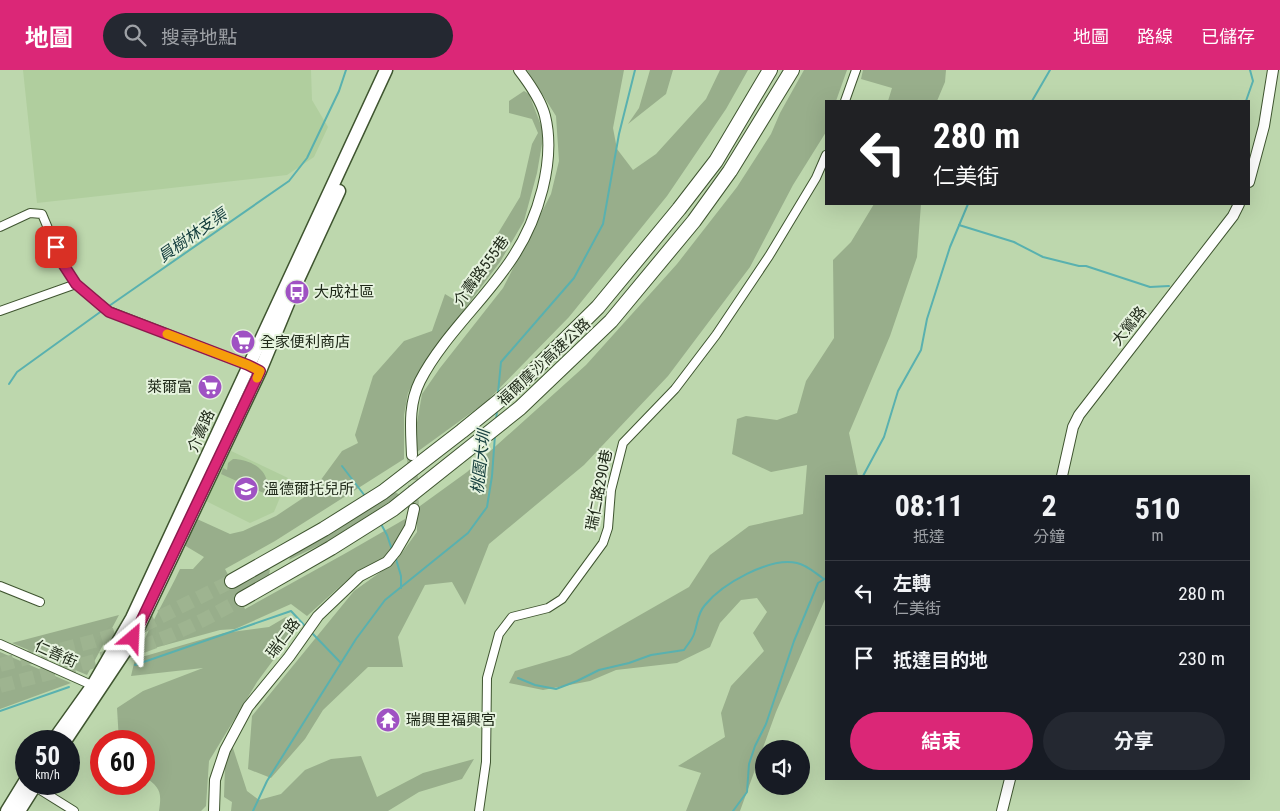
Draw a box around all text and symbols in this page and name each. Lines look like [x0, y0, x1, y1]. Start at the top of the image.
search box [103, 13, 453, 58]
icon: search [121, 21, 149, 49]
text: 地圖 [25, 24, 73, 52]
text: 搜尋地點 [161, 26, 237, 49]
text: 地圖 [1073, 26, 1109, 47]
text: 路線 [1137, 26, 1173, 47]
text: 已儲存 [1201, 26, 1255, 47]
text: 280 m [933, 116, 1020, 157]
icon: left [850, 120, 915, 185]
text: 仁美街 [933, 164, 999, 189]
water label: 員樹林支渠 [154, 204, 232, 266]
pin [35, 226, 77, 268]
street label: 介壽路555巷 [450, 232, 512, 310]
icon: arrive [42, 233, 70, 261]
bus stop icon: 大成社區 [284, 279, 310, 305]
place label: 大成社區 [314, 283, 374, 301]
street label: 大鶯路 [1108, 303, 1150, 349]
street label: 福爾摩沙高速公路 [494, 314, 594, 410]
supermarket icon: 全家便利商店 [230, 329, 256, 355]
place label: 全家便利商店 [260, 333, 350, 351]
supermarket icon: 萊爾富 [197, 374, 223, 400]
place label: 萊爾富 [147, 378, 192, 396]
street label: 介壽路 [184, 407, 218, 455]
water label: 桃園大圳 [468, 427, 493, 495]
street label: 瑞仁路290巷 [582, 448, 616, 532]
school or university icon: 溫德爾托兒所 [233, 476, 259, 502]
place label: 溫德爾托兒所 [264, 480, 354, 498]
text: 08:11 [895, 488, 964, 523]
text: 2 [1042, 488, 1057, 523]
text: 510 [1135, 491, 1180, 526]
text: m [1152, 526, 1164, 545]
text: 抵達 [913, 527, 945, 546]
text: 分鐘 [1033, 527, 1065, 546]
text: 左轉 [893, 572, 931, 595]
icon: left [850, 579, 878, 607]
text: 280 m [1178, 582, 1225, 605]
text: 仁美街 [893, 599, 941, 618]
position arrow [106, 611, 158, 663]
street label: 瑞仁路 [262, 615, 304, 661]
street label: 仁善街 [32, 637, 80, 671]
icon: arrive [850, 644, 878, 672]
text: 230 m [1178, 647, 1225, 670]
text: 抵達目的地 [893, 649, 988, 672]
temple icon: 瑞興里福興宮 [375, 707, 401, 733]
place label: 瑞興里福興宮 [406, 711, 496, 729]
button: 結束 [850, 712, 1033, 770]
button: 分享 [1043, 712, 1225, 770]
speed limit sign: 60 [90, 730, 155, 795]
map controls [755, 740, 810, 795]
button: sound [755, 740, 810, 795]
text: 50 [35, 742, 60, 771]
text: km/h [35, 768, 60, 782]

